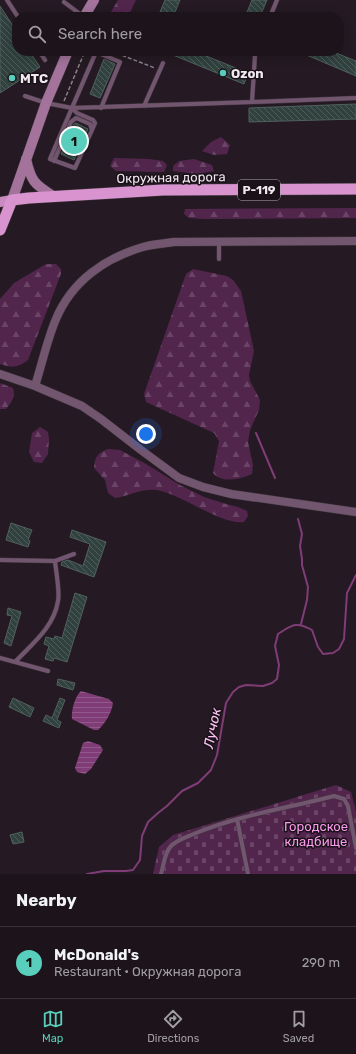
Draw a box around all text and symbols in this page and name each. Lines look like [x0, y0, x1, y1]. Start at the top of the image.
search box [12, 12, 344, 56]
icon: search [26, 23, 48, 45]
text: Search here [58, 25, 142, 43]
place label: Ozon [231, 66, 264, 81]
marker: Ozon [218, 68, 228, 78]
place label: МТС [20, 71, 48, 86]
marker: МТС [7, 73, 17, 83]
pin: 1 [61, 126, 87, 156]
street label: Окружная дорога [116, 169, 226, 186]
road number: Р-119 [238, 180, 280, 200]
your location [136, 424, 156, 444]
water label: Лучок [200, 706, 225, 751]
park label: Городское кладбище [284, 819, 348, 849]
text: Nearby [16, 890, 77, 910]
text: McDonald's [54, 946, 139, 964]
text: 1 [26, 955, 32, 970]
text: 290 m [302, 955, 340, 970]
text: Restaurant · Окружная дорога [54, 964, 241, 979]
tab: Map [42, 1008, 64, 1045]
tab: Directions [147, 1008, 199, 1045]
tab: Saved [283, 1008, 314, 1045]

